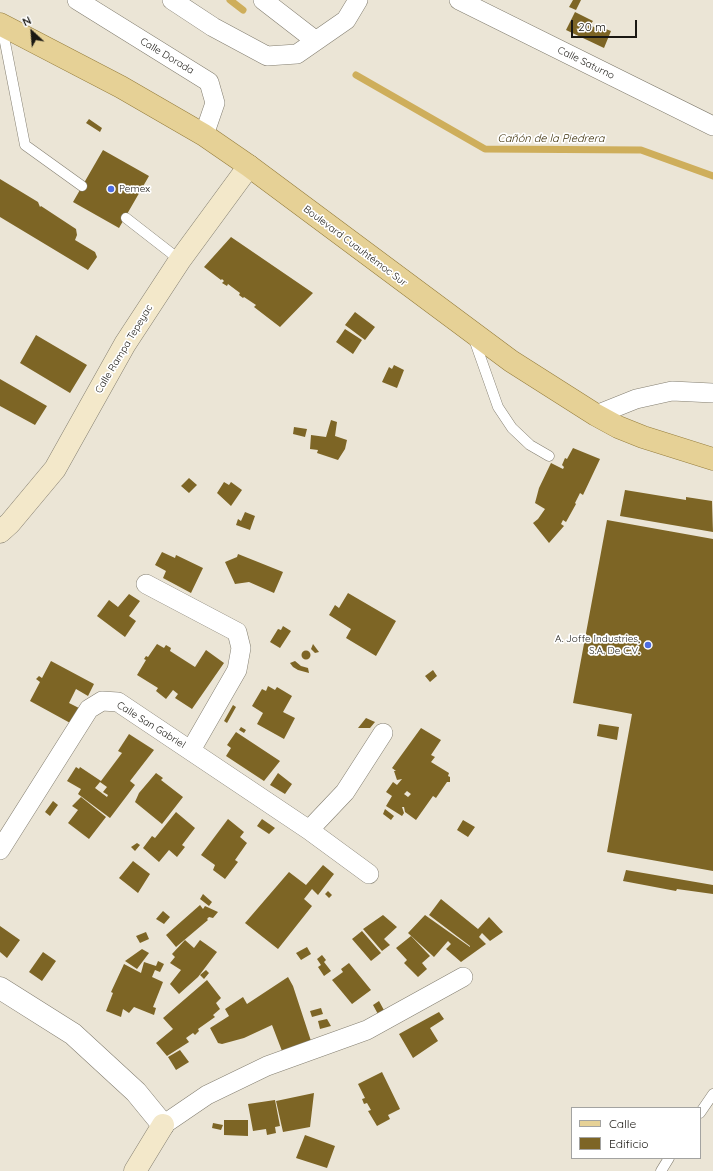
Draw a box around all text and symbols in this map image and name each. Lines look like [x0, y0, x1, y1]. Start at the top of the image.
north arrow [12, 12, 52, 52]
scale bar [573, 12, 639, 38]
text: N [20, 13, 33, 29]
text: 20 m [578, 19, 606, 34]
street label: Calle Dorada [138, 35, 196, 77]
street label: Calle Saturno [556, 44, 616, 82]
water label: Cañón de la Piedrera [497, 132, 605, 146]
place label: Pemex [119, 183, 150, 195]
marker: Pemex [106, 184, 116, 194]
street label: Boulevard Cuauhtémoc Sur [301, 203, 409, 289]
street label: Calle Rampa Tepeyac [93, 302, 155, 396]
place label: A. Joffe Industries, S.A. De C.V. [555, 633, 640, 656]
marker: A. Joffe Industries, S.A. De C.V. [643, 640, 653, 650]
street label: Calle San Gabriel [114, 699, 188, 751]
legend [571, 1107, 701, 1159]
text: Calle [609, 1116, 636, 1131]
text: Edificio [609, 1136, 649, 1151]

